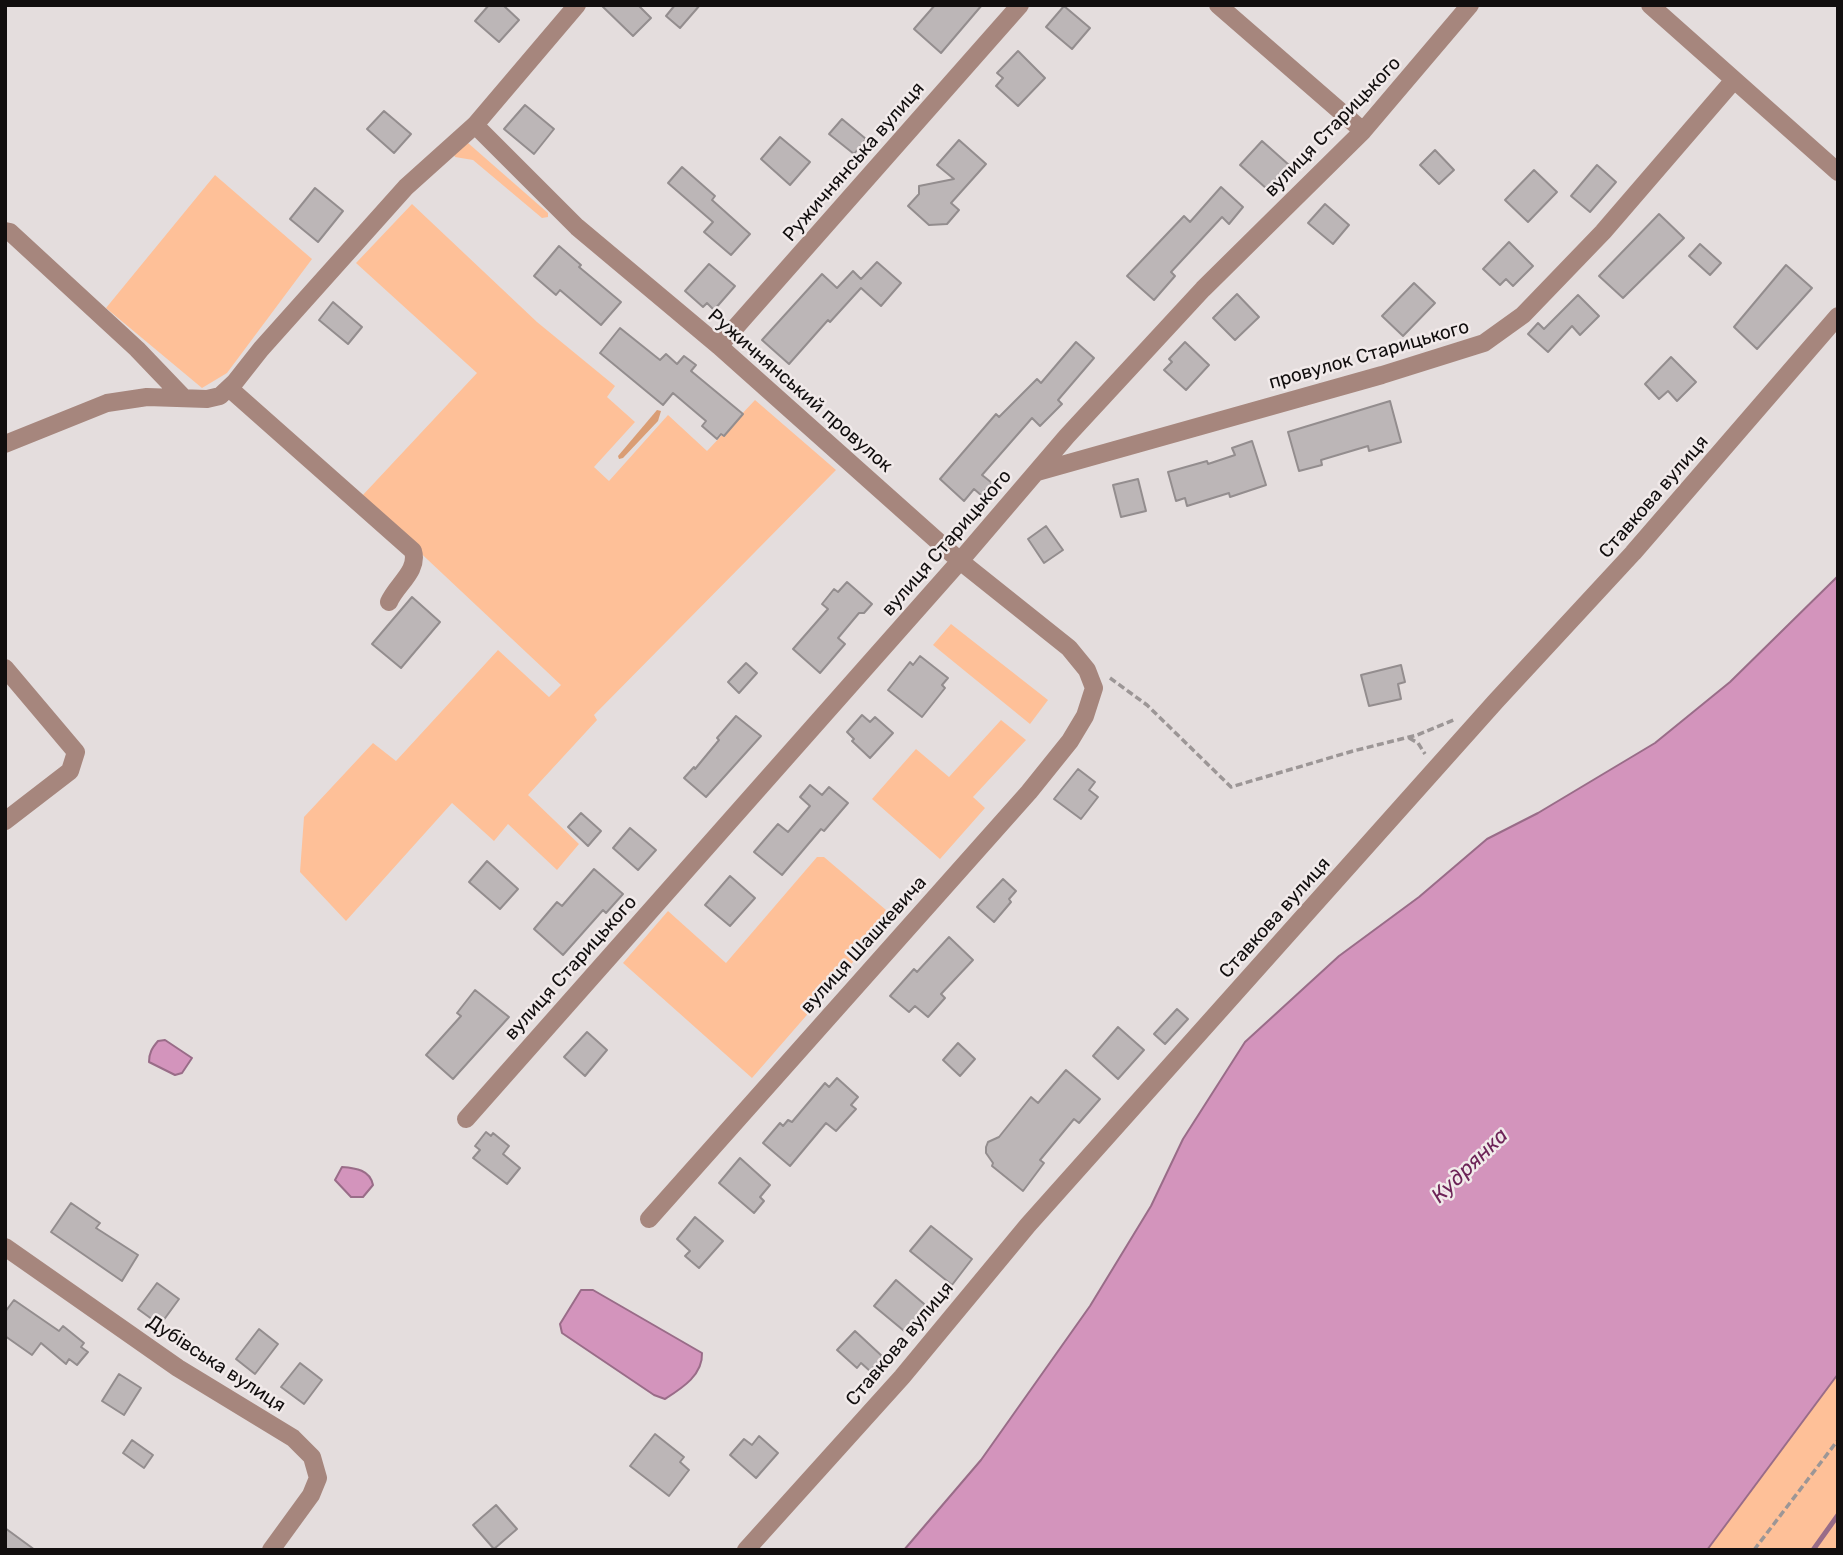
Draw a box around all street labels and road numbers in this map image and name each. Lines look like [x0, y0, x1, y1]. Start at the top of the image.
street label: вулиця Старицького [1260, 52, 1406, 202]
street label: Ружичнянська вулиця [779, 78, 929, 246]
street label: Ружичнянський провулок [703, 305, 897, 477]
street label: провулок Старицького [1266, 315, 1472, 395]
street label: Ставкова вулиця [1595, 431, 1713, 563]
street label: вулиця Старицького [877, 465, 1017, 621]
street label: Ставкова вулиця [1215, 853, 1335, 983]
street label: вулиця Шашкевича [796, 872, 932, 1018]
street label: вулиця Старицького [500, 891, 642, 1045]
street label: Ставкова вулиця [841, 1277, 959, 1411]
street label: Дубівська вулиця [142, 1311, 290, 1417]

